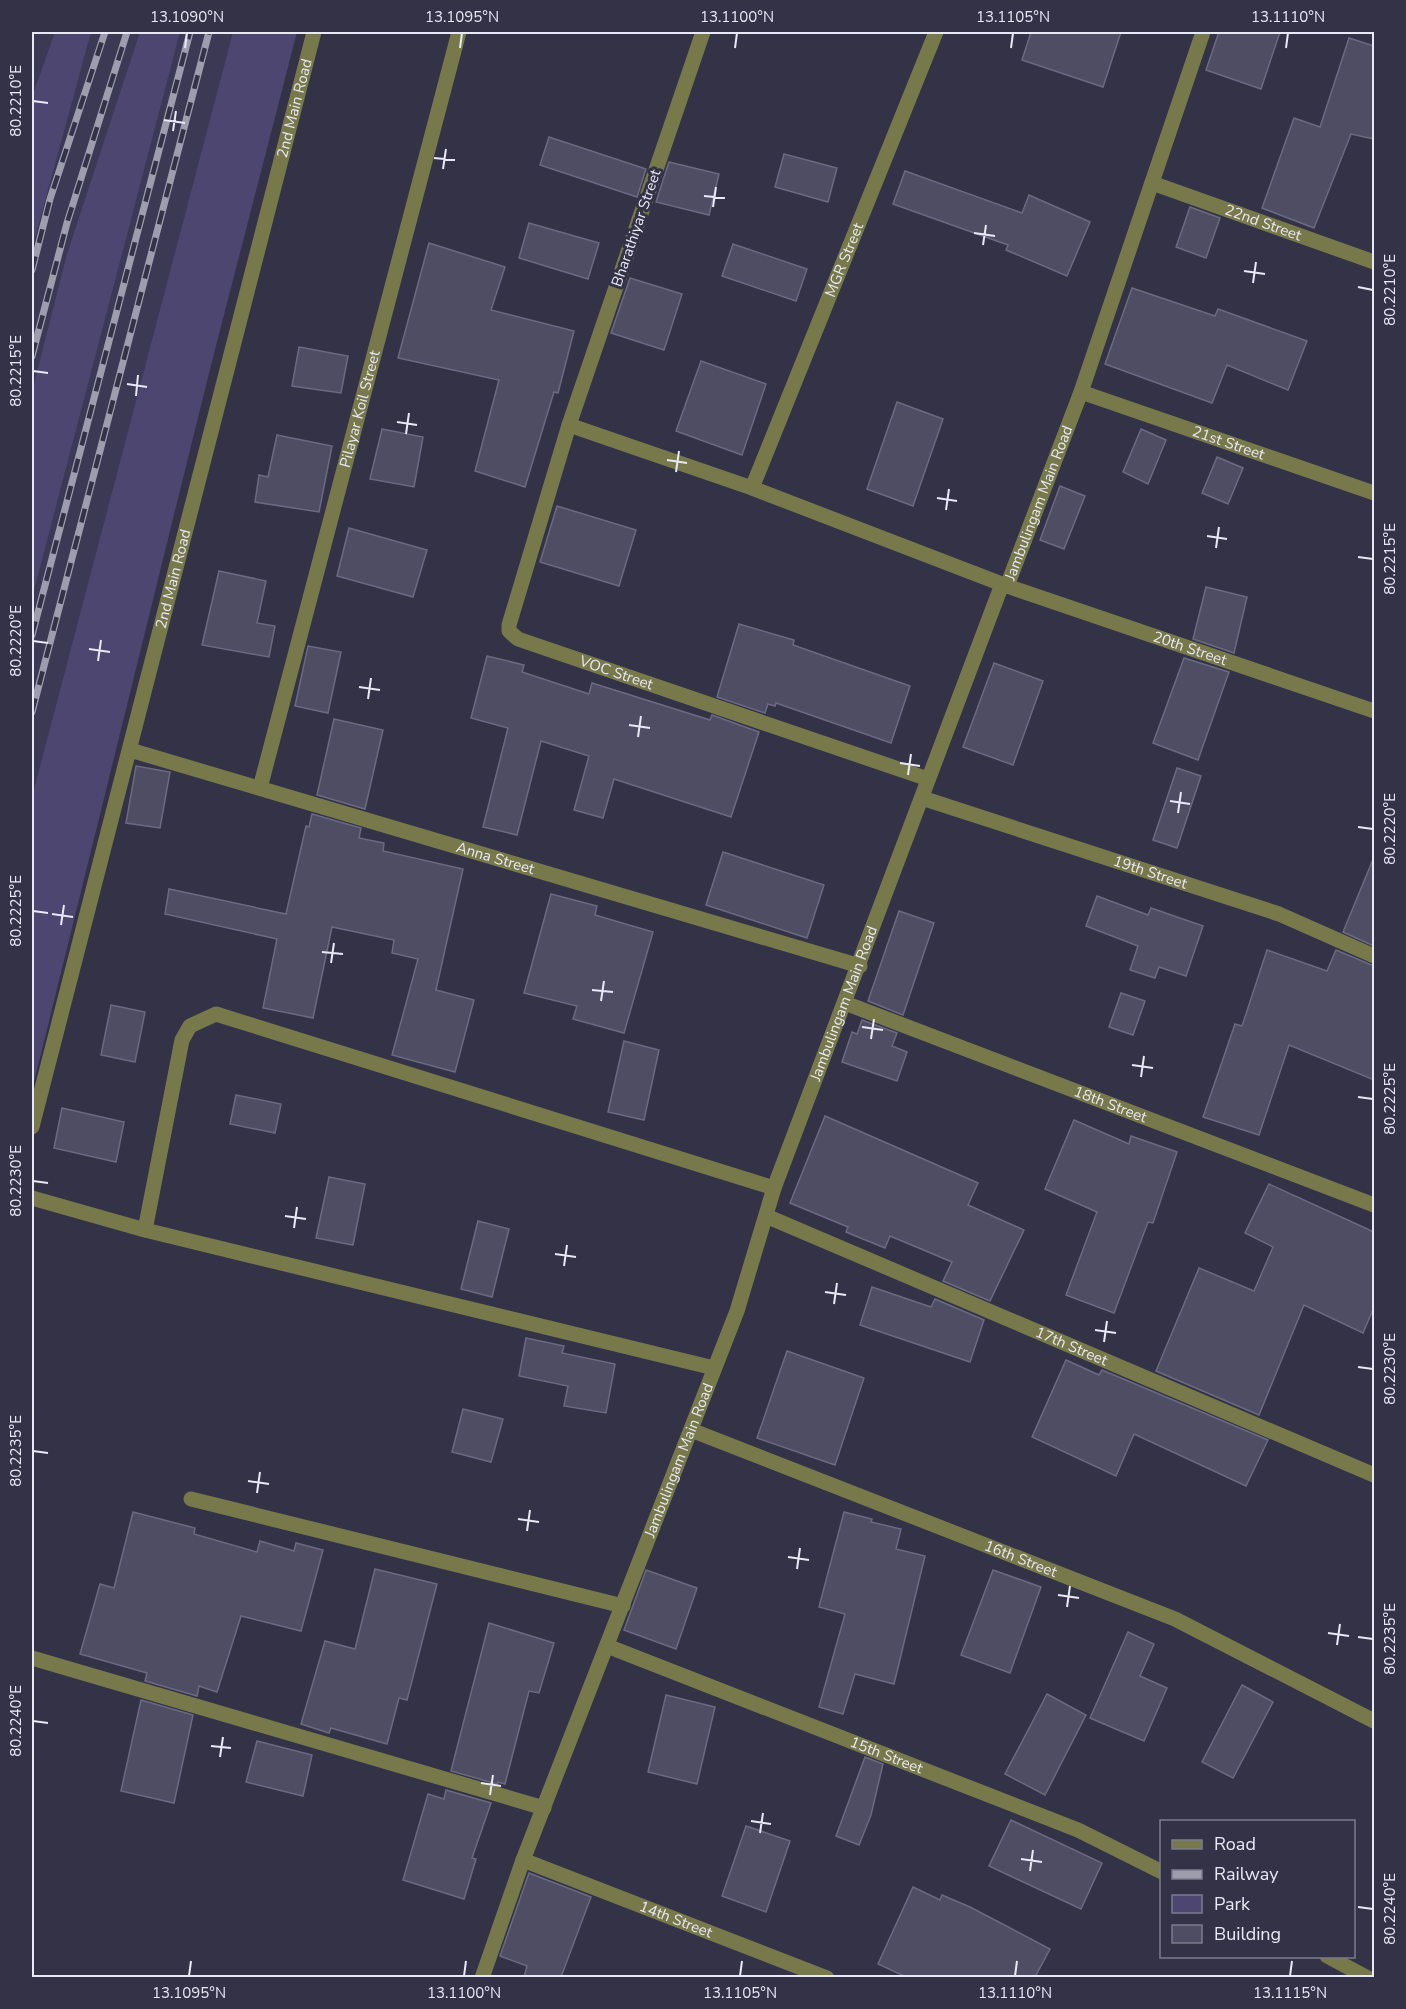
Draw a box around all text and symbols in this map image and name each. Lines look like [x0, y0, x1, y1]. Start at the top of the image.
text: 13.1090°N [150, 7, 224, 27]
text: 13.1095°N [425, 7, 499, 27]
text: 13.1100°N [700, 7, 774, 27]
text: 13.1105°N [976, 7, 1050, 27]
text: 13.1110°N [1251, 7, 1325, 27]
street label: 2nd Main Road [272, 56, 317, 160]
text: 80.2210°E [6, 65, 26, 137]
street label: Bharathiyar Street [607, 166, 666, 289]
street label: 22nd Street [1222, 200, 1305, 246]
street label: MGR Street [820, 219, 868, 300]
text: 80.2210°E [1380, 254, 1400, 326]
text: 80.2215°E [6, 335, 26, 407]
street label: Pilayar Koil Street [335, 347, 385, 470]
street label: 21st Street [1190, 421, 1268, 465]
street label: Jambulingam Main Road [1000, 423, 1077, 584]
text: 80.2215°E [1380, 523, 1400, 595]
street label: 2nd Main Road [151, 527, 196, 631]
text: 80.2220°E [6, 605, 26, 677]
street label: 20th Street [1150, 626, 1230, 670]
street label: VOC Street [576, 650, 657, 695]
text: 80.2220°E [1380, 793, 1400, 865]
street label: Anna Street [454, 837, 538, 879]
street label: 19th Street [1111, 851, 1191, 894]
text: 80.2225°E [6, 875, 26, 947]
street label: Jambulingam Main Road [805, 923, 882, 1085]
text: 80.2225°E [1380, 1063, 1400, 1135]
street label: 18th Street [1071, 1081, 1150, 1128]
text: 80.2230°E [6, 1145, 26, 1217]
street label: 17th Street [1032, 1322, 1111, 1371]
text: 80.2230°E [1380, 1333, 1400, 1405]
street label: Jambulingam Main Road [639, 1380, 718, 1541]
text: 80.2235°E [6, 1415, 26, 1487]
street label: 16th Street [981, 1536, 1061, 1582]
text: 80.2235°E [1380, 1603, 1400, 1675]
text: 80.2240°E [6, 1685, 26, 1757]
street label: 15th Street [847, 1732, 926, 1779]
legend [1160, 1820, 1355, 1958]
text: Road [1214, 1832, 1256, 1856]
text: Railway [1214, 1862, 1279, 1886]
text: 80.2240°E [1380, 1873, 1400, 1945]
text: Park [1214, 1892, 1251, 1916]
street label: 14th Street [637, 1896, 716, 1943]
text: Building [1214, 1922, 1281, 1946]
text: 13.1095°N [152, 1983, 226, 2003]
text: 13.1100°N [427, 1983, 501, 2003]
text: 13.1105°N [703, 1983, 777, 2003]
text: 13.1110°N [978, 1983, 1052, 2003]
text: 13.1115°N [1253, 1983, 1327, 2003]

